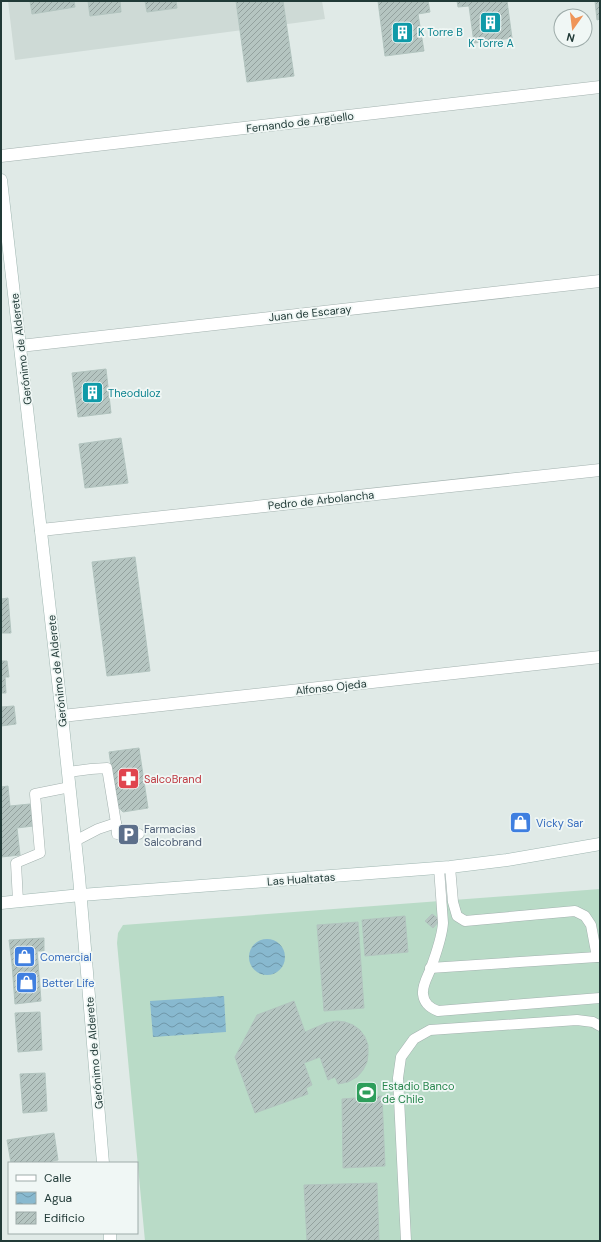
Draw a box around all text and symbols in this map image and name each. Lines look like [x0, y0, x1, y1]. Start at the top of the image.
north arrow [553, 8, 593, 48]
building icon: K Torre A [478, 10, 504, 36]
building icon: K Torre B [389, 19, 415, 45]
place label: K Torre B [418, 25, 463, 39]
text: N [565, 30, 576, 45]
place label: K Torre A [468, 36, 514, 50]
street label: Fernando de Argüello [245, 108, 355, 136]
street label: Gerónimo de Alderete [7, 292, 35, 406]
street label: Juan de Escaray [268, 302, 352, 324]
building icon: Theoduloz [79, 380, 105, 406]
place label: Theoduloz [108, 386, 160, 400]
street label: Pedro de Arbolancha [267, 487, 375, 513]
street label: Gerónimo de Alderete [44, 614, 70, 728]
street label: Alfonso Ojeda [295, 676, 367, 698]
pharmacy icon: SalcoBrand [115, 766, 141, 792]
place label: SalcoBrand [144, 772, 202, 786]
shop icon: Vicky Sar [507, 810, 533, 836]
place label: Vicky Sar [536, 816, 583, 830]
parking icon: Farmacias Salcobrand [115, 822, 141, 848]
place label: Farmacias Salcobrand [144, 822, 202, 849]
street label: Las Hualtatas [266, 870, 336, 888]
shop icon: Comercial [11, 944, 37, 970]
place label: Comercial [40, 950, 92, 964]
shop icon: Better Life [13, 970, 39, 996]
place label: Better Life [42, 976, 95, 990]
street label: Gerónimo de Alderete [82, 996, 106, 1110]
sports icon: Estadio Banco de Chile [353, 1079, 379, 1105]
place label: Estadio Banco de Chile [382, 1079, 455, 1106]
legend [8, 1162, 138, 1234]
text: Calle [44, 1170, 71, 1186]
text: Agua [44, 1190, 72, 1206]
text: Edificio [44, 1210, 85, 1226]

